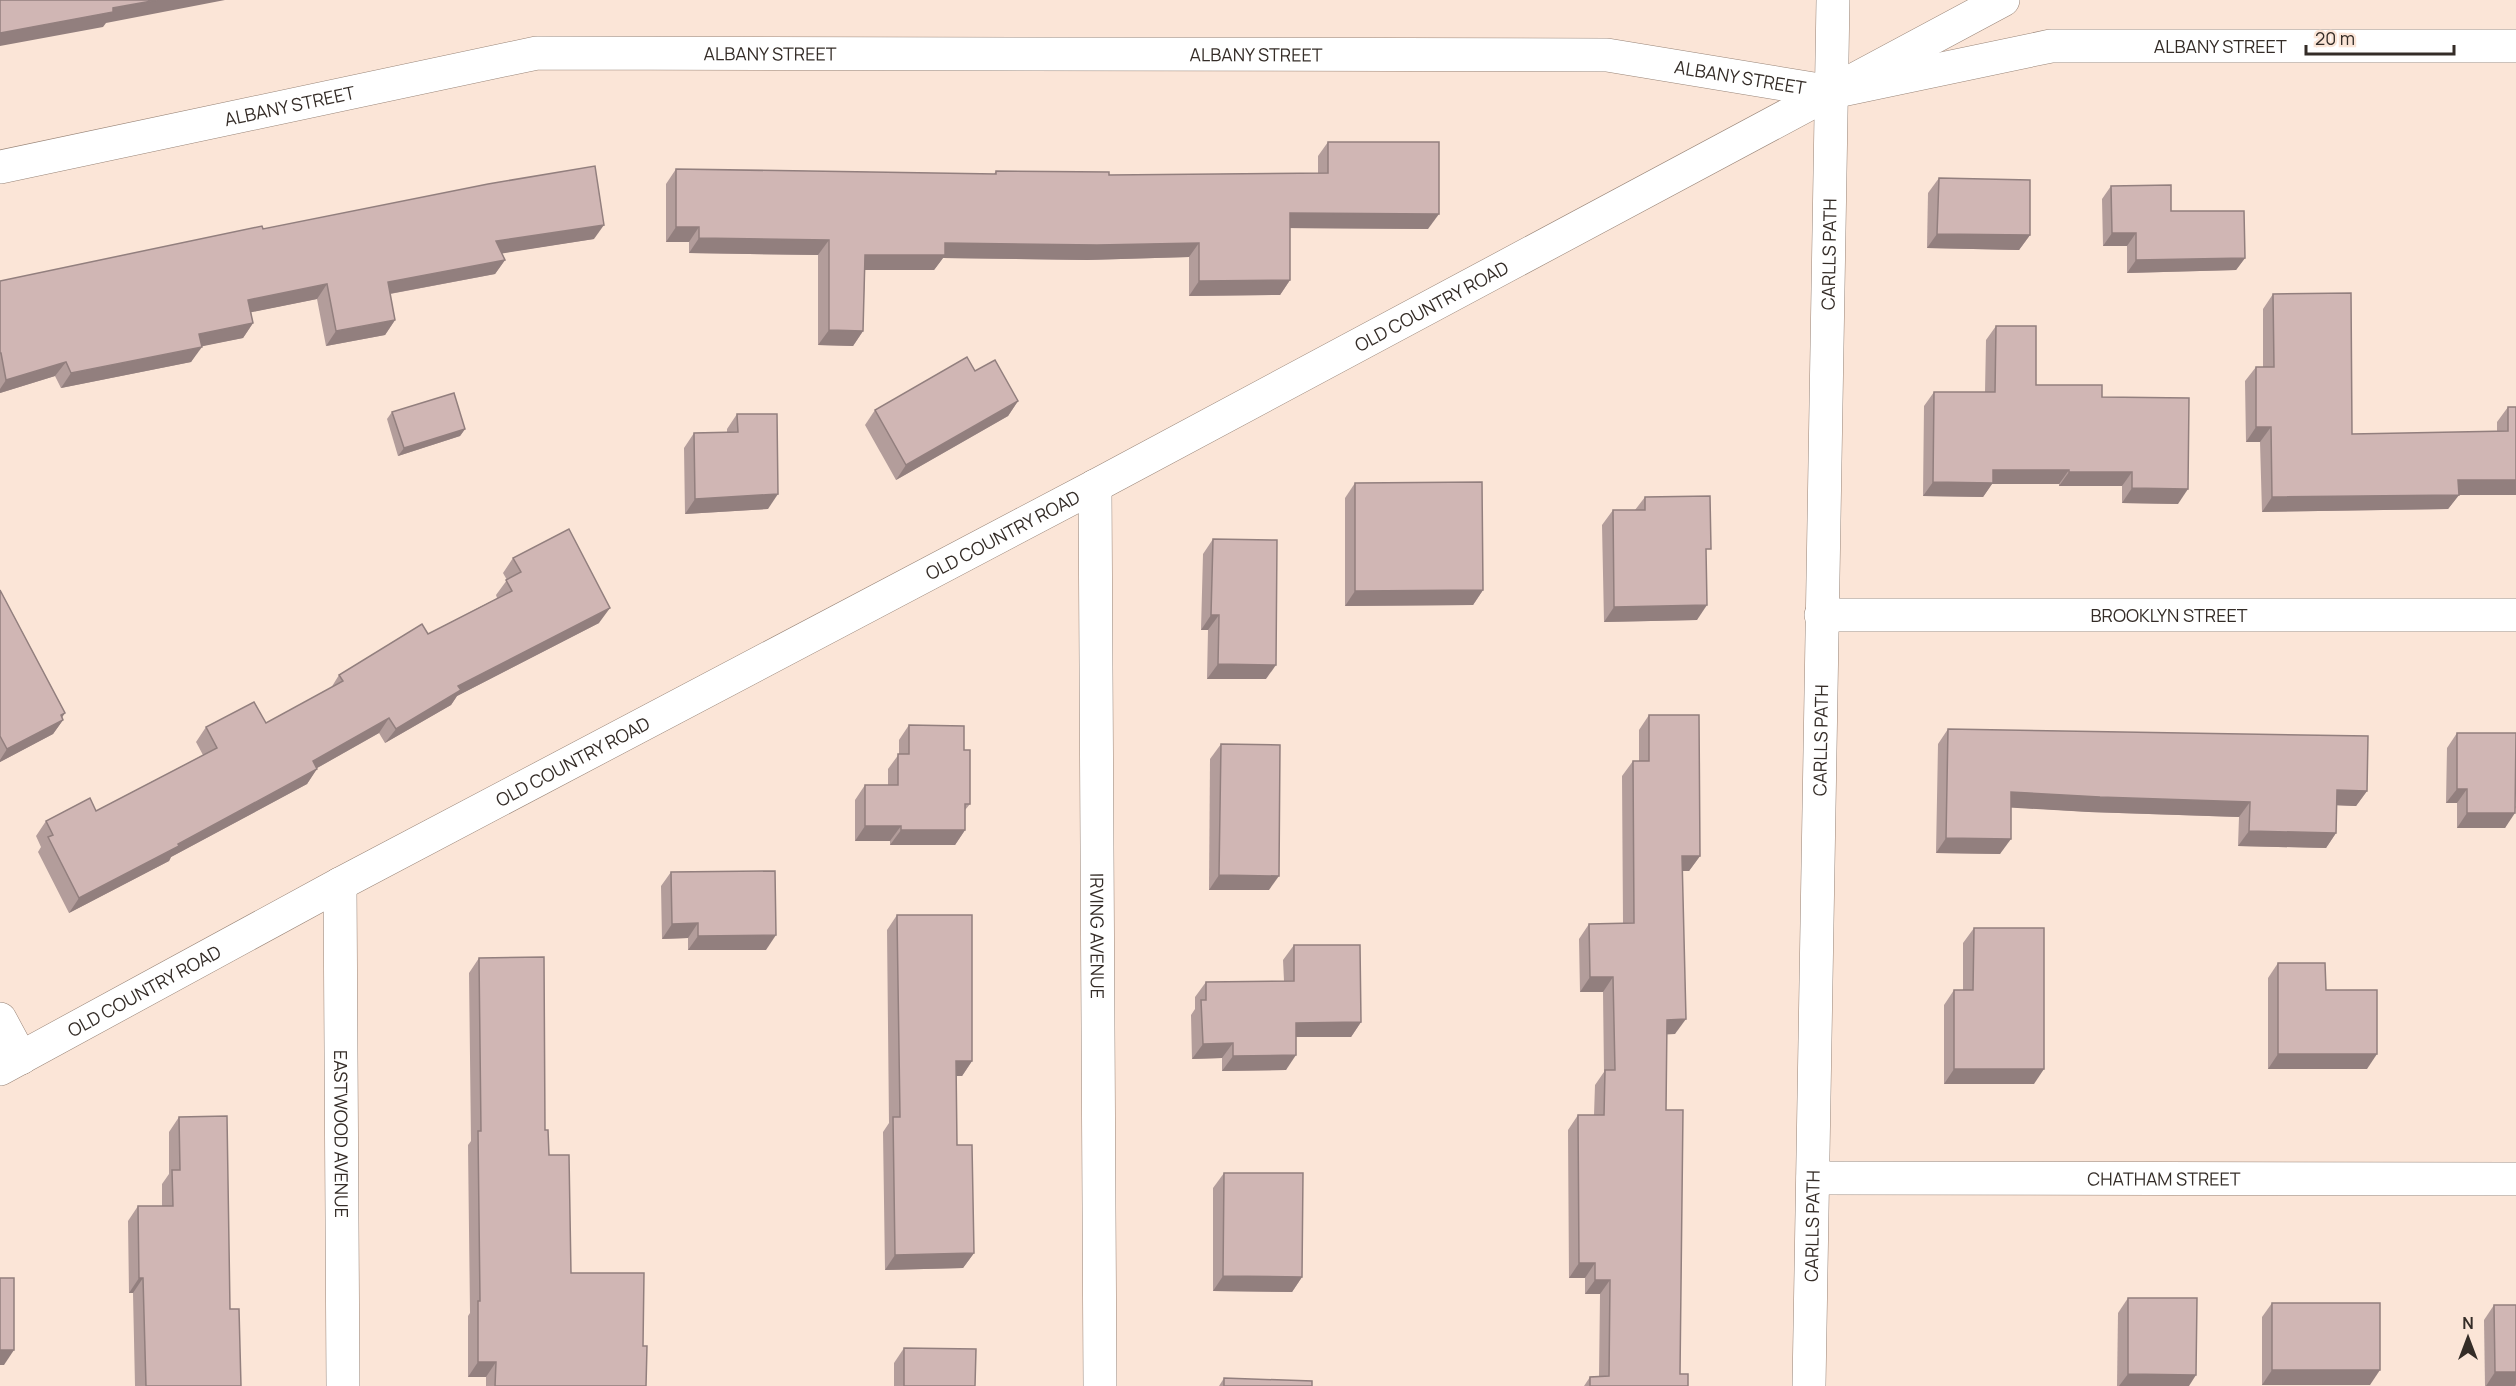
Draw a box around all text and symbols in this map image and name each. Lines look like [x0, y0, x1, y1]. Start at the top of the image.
scale bar [2306, 18, 2454, 56]
text: 20 m [2315, 26, 2355, 50]
street label: ALBANY STREET [2154, 34, 2287, 58]
street label: ALBANY STREET [704, 41, 837, 66]
street label: ALBANY STREET [1190, 42, 1323, 66]
street label: ALBANY STREET [1673, 54, 1808, 100]
street label: ALBANY STREET [222, 80, 357, 131]
street label: CARLLS PATH [1816, 198, 1842, 310]
street label: OLD COUNTRY ROAD [1350, 255, 1512, 357]
street label: OLD COUNTRY ROAD [921, 484, 1084, 585]
street label: BROOKLYN STREET [2091, 603, 2248, 627]
street label: CARLLS PATH [1807, 684, 1833, 796]
street label: OLD COUNTRY ROAD [491, 711, 654, 812]
street label: IRVING AVENUE [1085, 873, 1110, 999]
street label: OLD COUNTRY ROAD [63, 939, 225, 1042]
street label: EASTWOOD AVENUE [329, 1050, 354, 1218]
street label: CHATHAM STREET [2087, 1166, 2241, 1191]
street label: CARLLS PATH [1799, 1170, 1825, 1282]
north arrow [2438, 1308, 2498, 1368]
text: N [2462, 1312, 2474, 1334]

